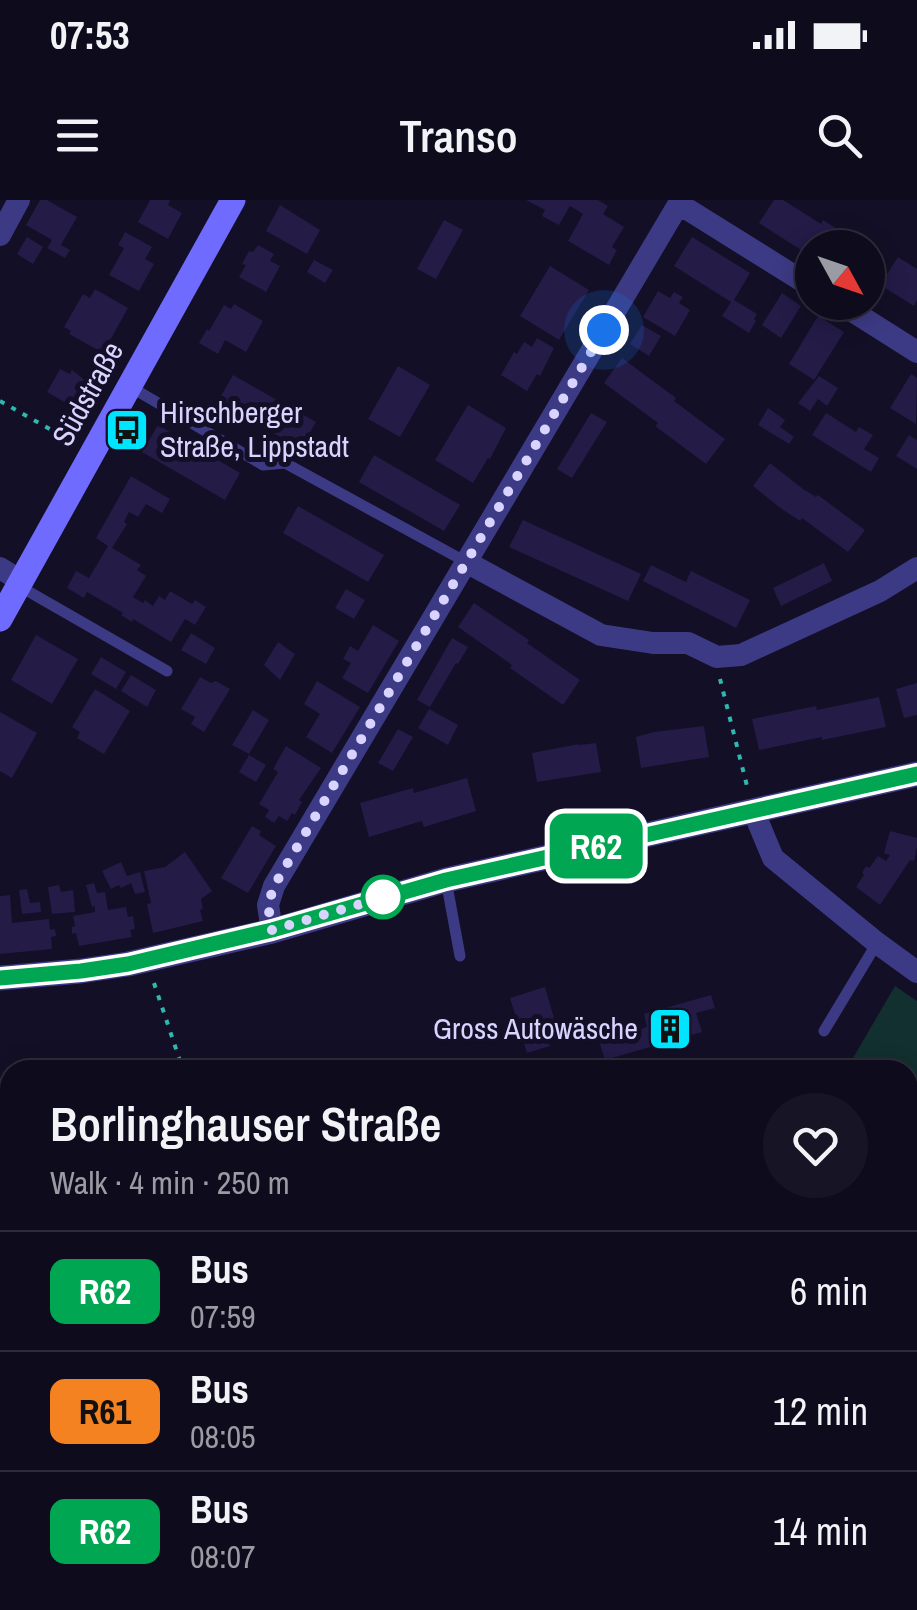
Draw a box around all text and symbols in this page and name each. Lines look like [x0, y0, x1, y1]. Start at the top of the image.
text: 07:53 [50, 10, 130, 61]
text: Transo [399, 105, 518, 166]
icon: menu [50, 108, 105, 163]
icon: search [812, 108, 867, 163]
north arrow [795, 230, 885, 320]
map controls [795, 230, 885, 320]
your location [579, 305, 629, 355]
street label: Südstraße [42, 334, 132, 453]
place label: Hirschberger Straße, Lippstadt [160, 392, 349, 466]
bus stop icon: Hirschberger Straße, Lippstadt [104, 407, 150, 453]
line badge: R62 [538, 814, 654, 878]
text: R62 [570, 823, 622, 870]
unlabelled marker [362, 876, 404, 918]
building icon: Gross Autowäsche [647, 1006, 693, 1052]
place label: Gross Autowäsche [433, 1008, 638, 1048]
text: Borlinghauser Straße [50, 1091, 441, 1156]
button: heart [763, 1093, 868, 1198]
text: Walk · 4 min · 250 m [50, 1161, 290, 1204]
text: Bus [190, 1244, 249, 1295]
text: 6 min [790, 1266, 868, 1317]
text: R62 [79, 1268, 131, 1315]
text: 07:59 [190, 1295, 256, 1338]
text: Bus [190, 1364, 249, 1415]
text: 12 min [773, 1386, 868, 1437]
text: R61 [79, 1388, 131, 1435]
text: 08:05 [190, 1415, 256, 1458]
text: Bus [190, 1484, 249, 1535]
text: 14 min [773, 1506, 868, 1557]
text: R62 [79, 1508, 131, 1555]
text: 08:07 [190, 1535, 256, 1578]

